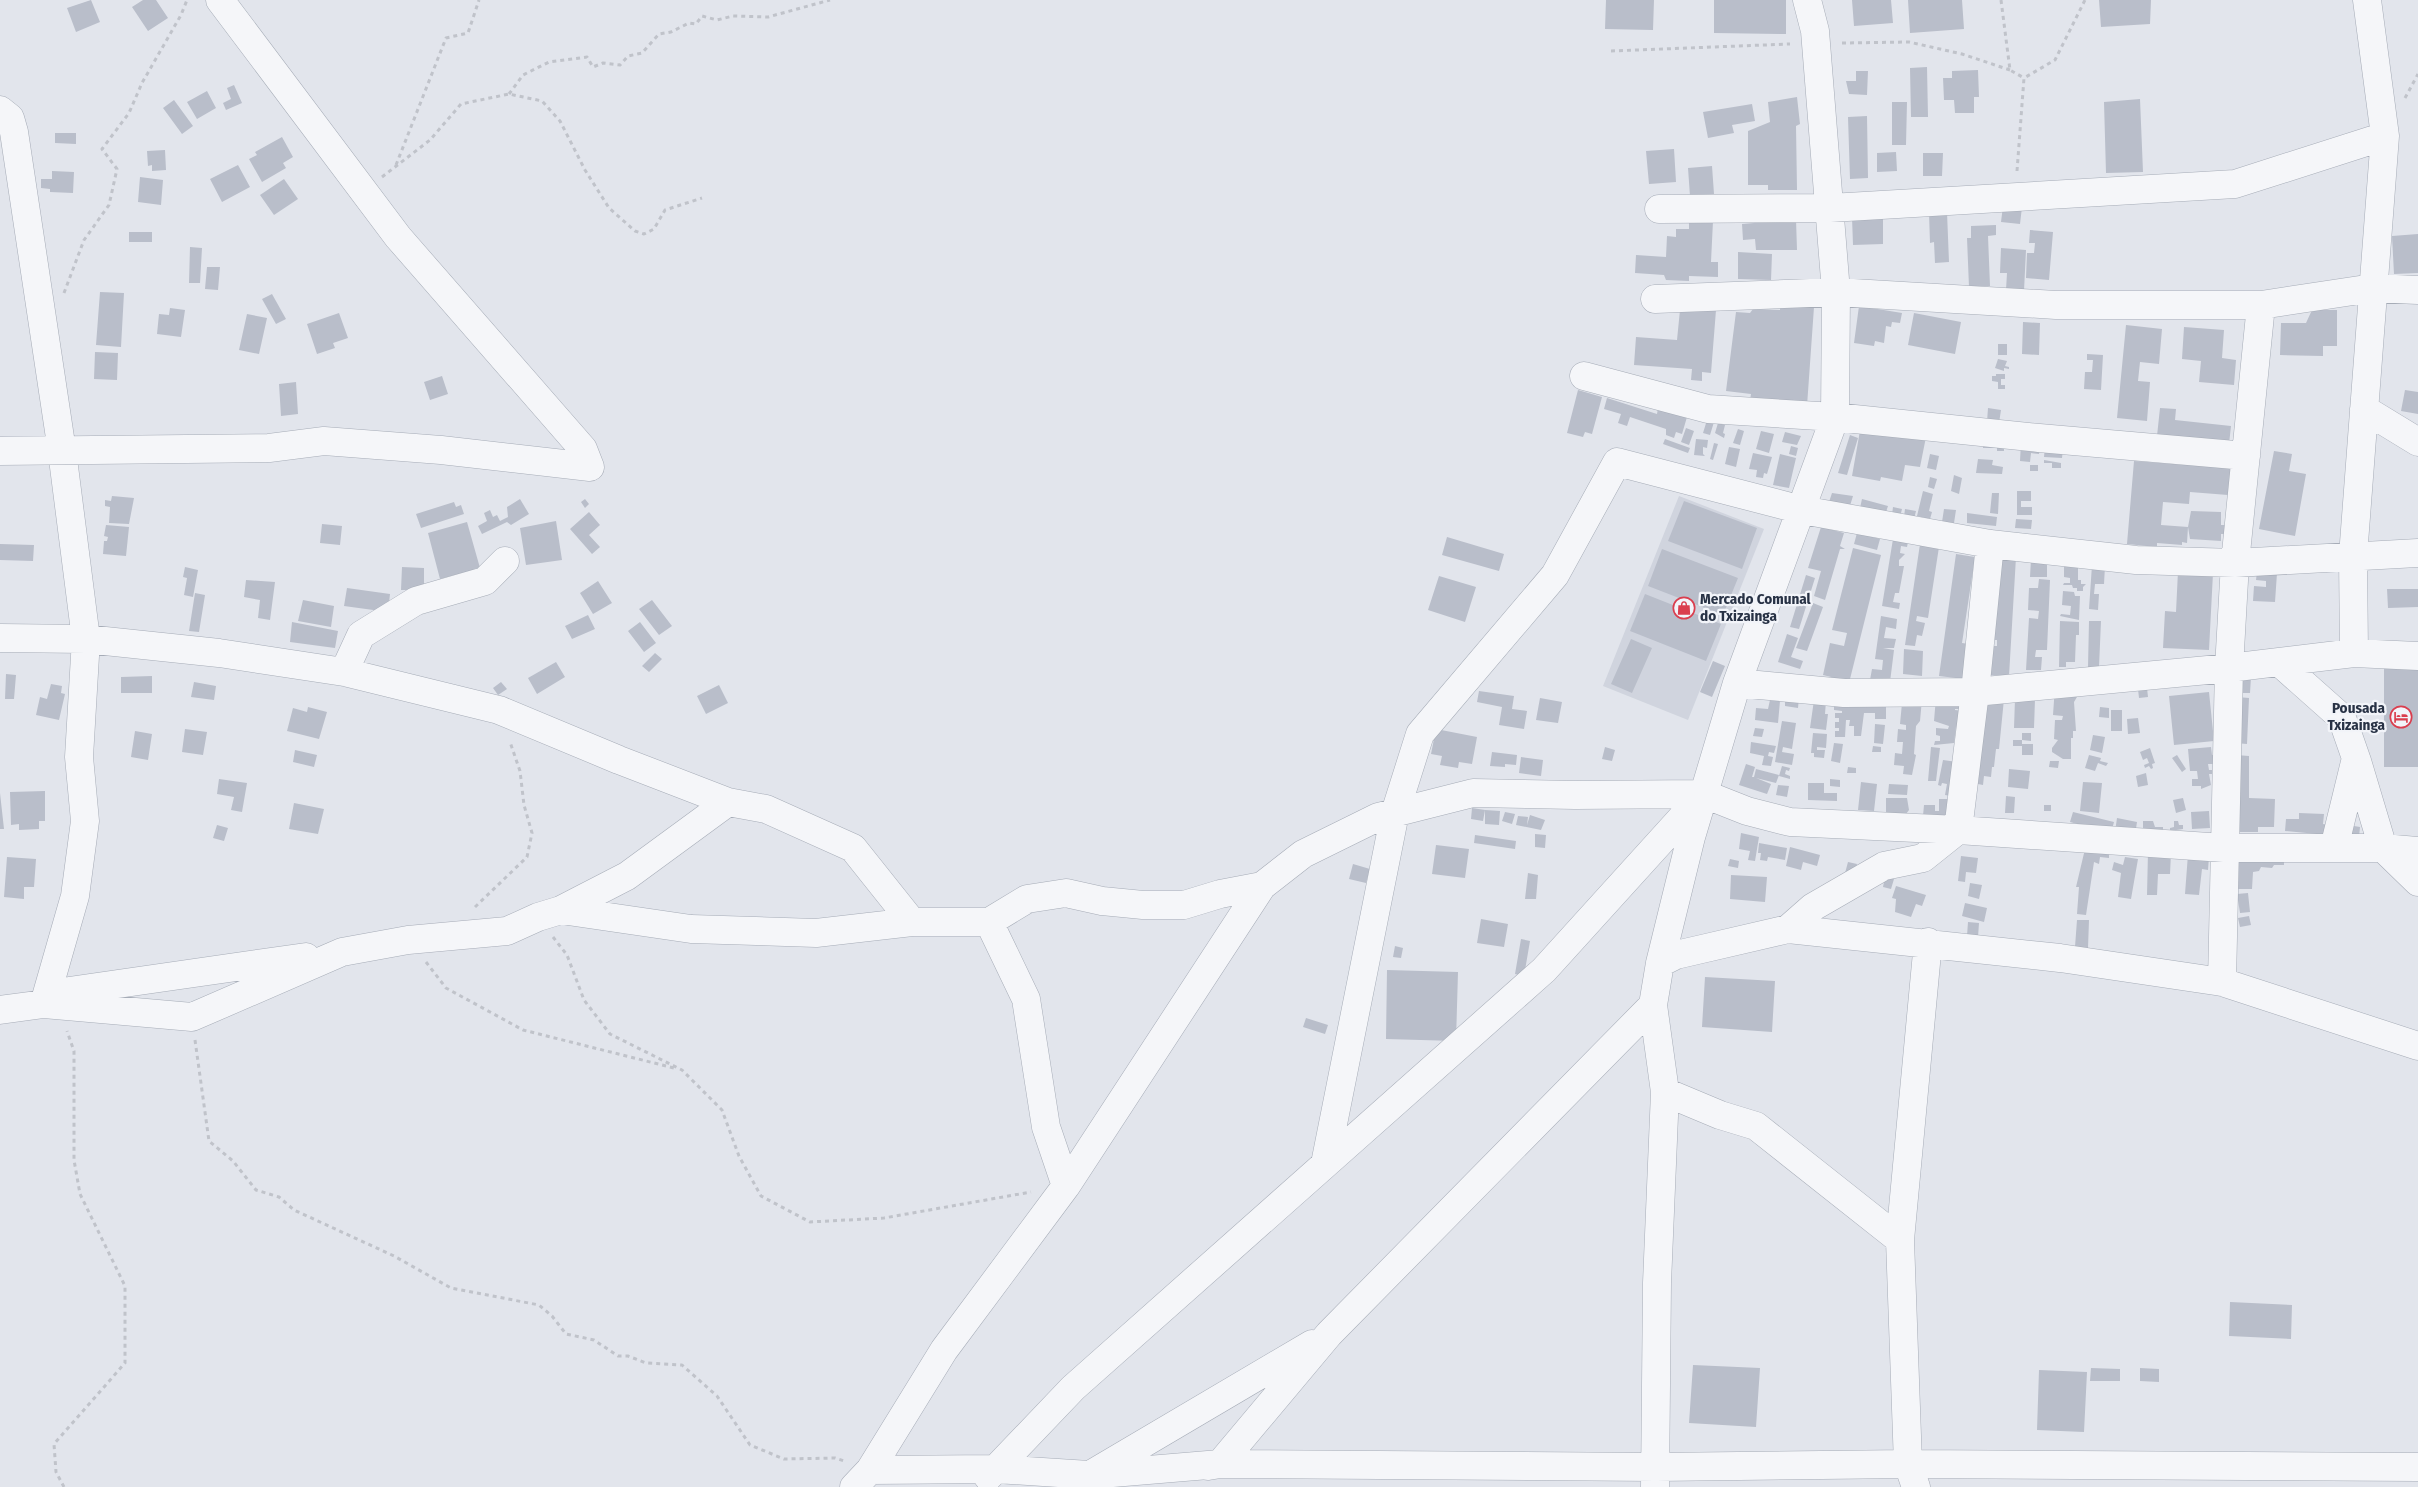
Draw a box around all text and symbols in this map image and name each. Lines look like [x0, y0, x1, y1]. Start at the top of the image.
place label: Mercado Comunal do Txizainga [1700, 590, 1812, 625]
shop icon: Mercado Comunal do Txizainga [1672, 596, 1696, 620]
place label: Pousada Txizainga [2327, 699, 2386, 734]
hotel icon: Pousada Txizainga [2389, 705, 2413, 729]

